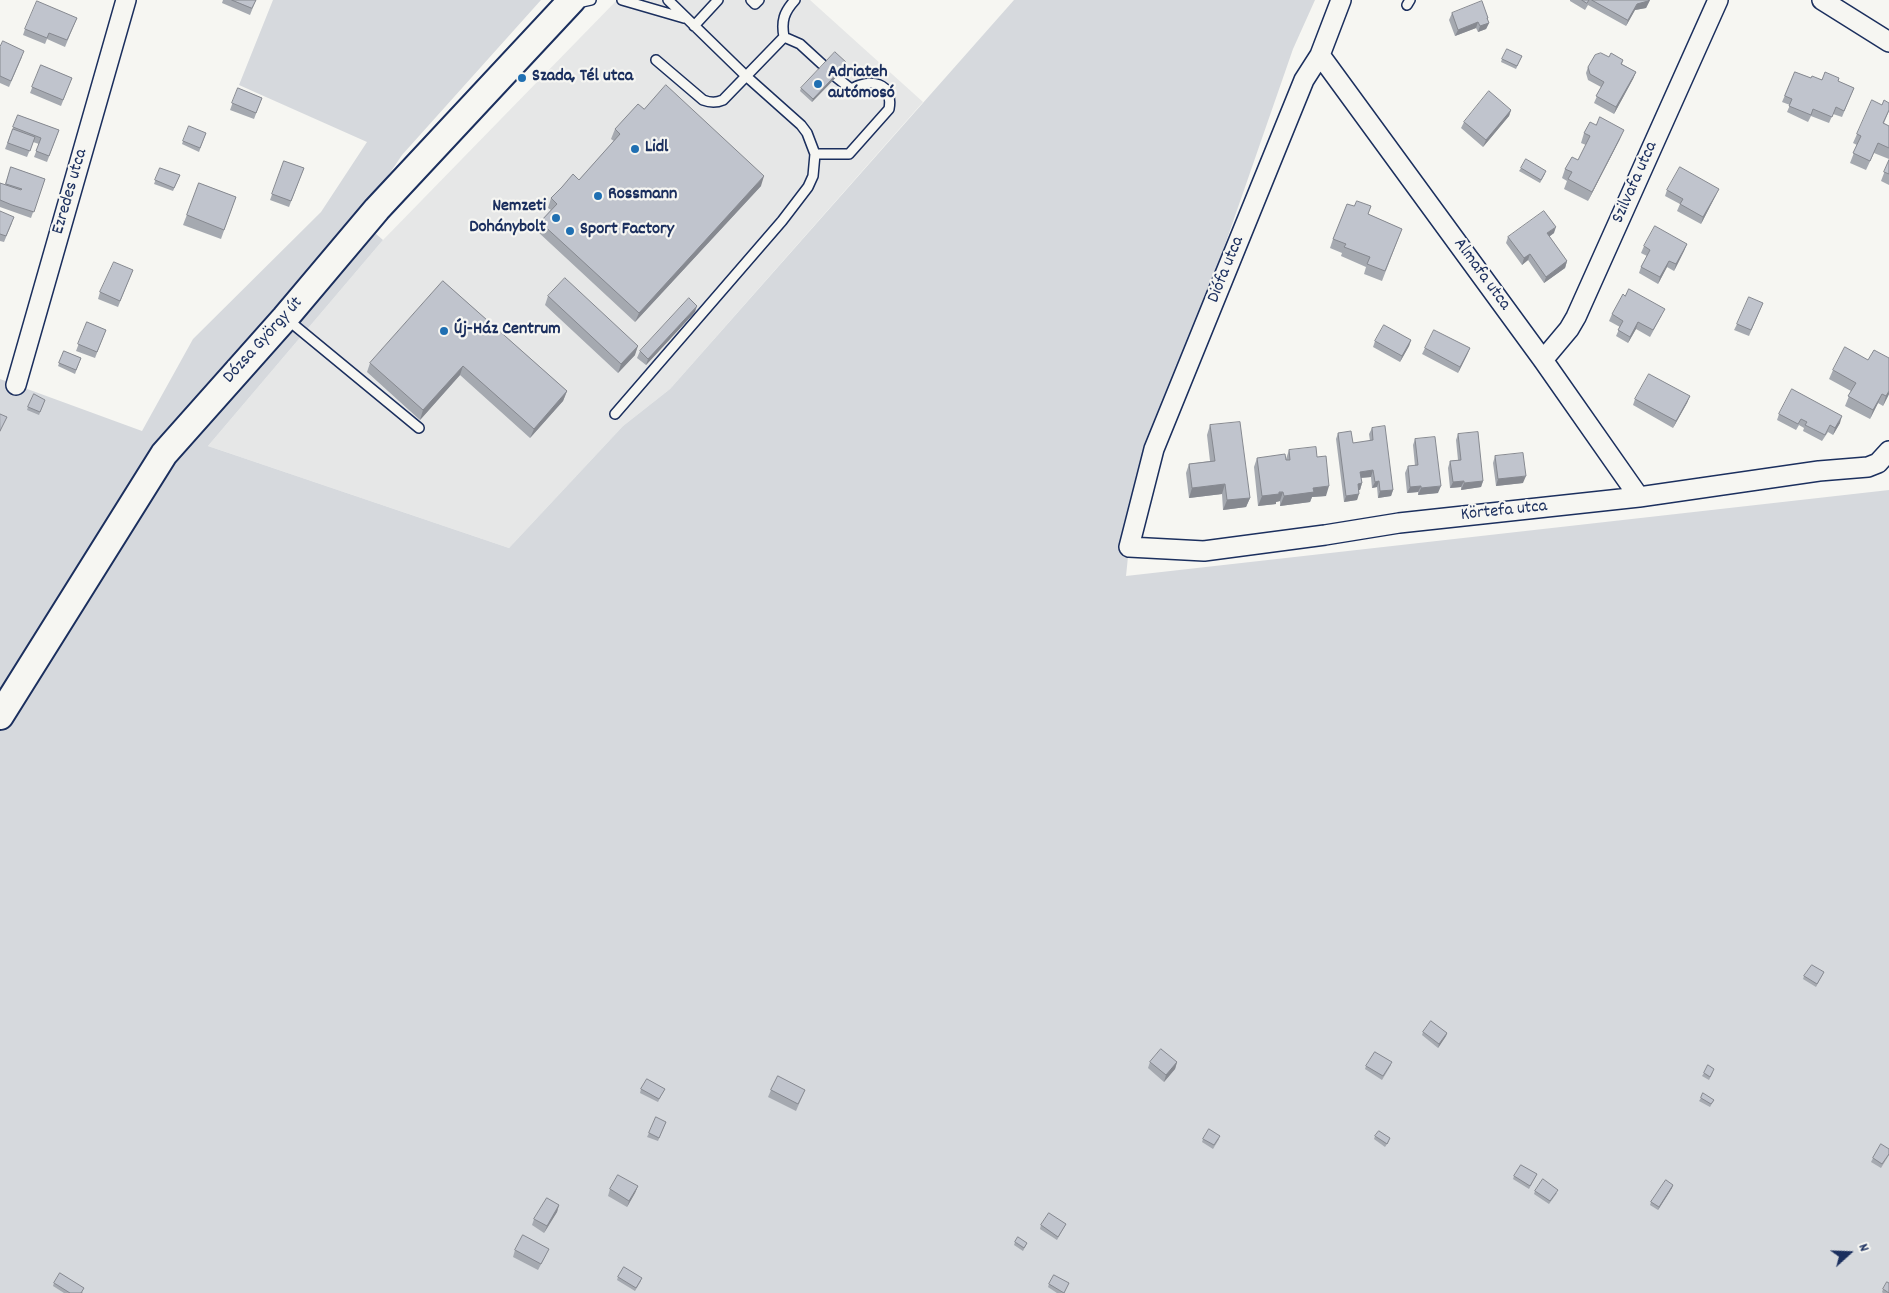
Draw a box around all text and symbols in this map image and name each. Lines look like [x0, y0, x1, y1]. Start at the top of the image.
place label: Adriateh autómosó [828, 63, 895, 106]
place label: Szada, Tél utca [532, 67, 633, 89]
marker: Szada, Tél utca [516, 72, 528, 84]
marker: Adriateh autómosó [812, 78, 824, 90]
place label: Lidl [645, 138, 668, 160]
street label: Szilvafa utca [1608, 139, 1664, 227]
marker: Lidl [629, 143, 641, 155]
street label: Ezredes utca [49, 147, 93, 237]
place label: Rossmann [608, 185, 677, 207]
marker: Rossmann [592, 190, 604, 202]
place label: Nemzeti Dohánybolt [469, 197, 546, 240]
marker: Nemzeti Dohánybolt [550, 212, 562, 224]
place label: Sport Factory [580, 220, 674, 242]
marker: Sport Factory [564, 225, 576, 237]
street label: Diófa utca [1204, 234, 1250, 306]
street label: Almafa utca [1448, 235, 1514, 315]
street label: Dózsa György út [219, 293, 309, 389]
place label: Új-Ház Centrum [454, 320, 561, 342]
marker: Új-Ház Centrum [438, 325, 450, 337]
street label: Körtefa utca [1460, 497, 1548, 527]
north arrow [1824, 1228, 1874, 1278]
text: N [1853, 1241, 1874, 1255]

